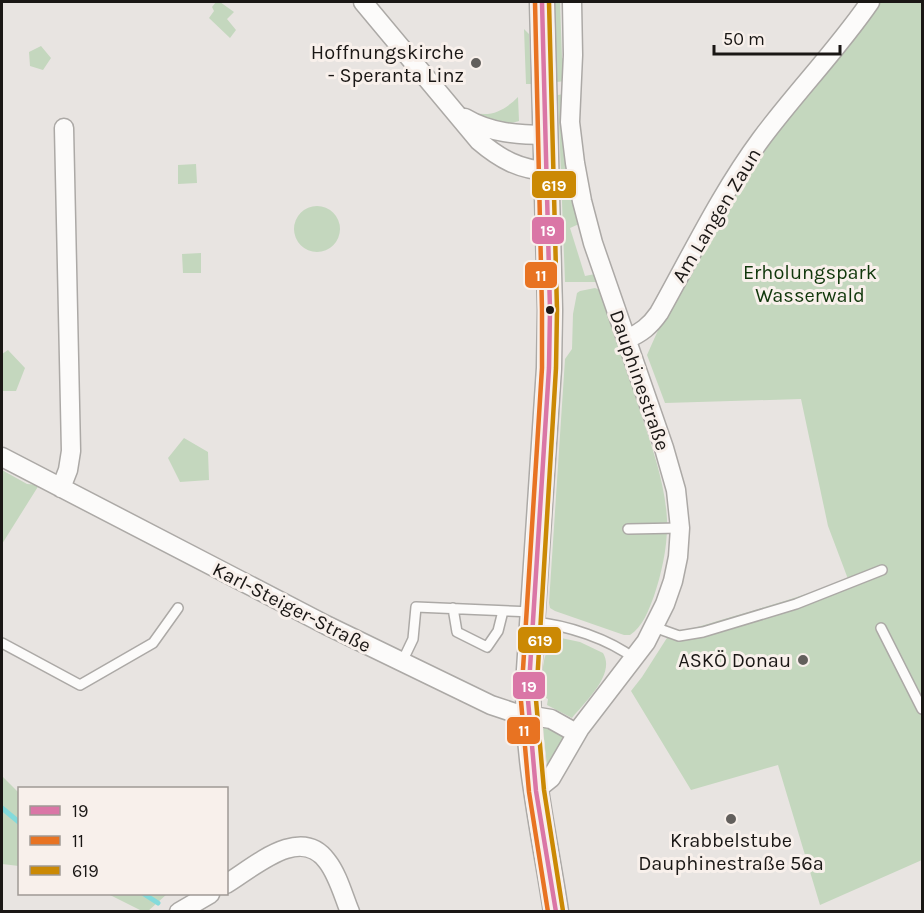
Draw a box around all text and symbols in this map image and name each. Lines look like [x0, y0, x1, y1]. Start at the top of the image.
scale bar [714, 18, 840, 56]
text: 50 m [723, 28, 765, 50]
place label: Hoffnungskirche - Speranta Linz [311, 41, 464, 87]
marker: Hoffnungskirche - Speranta Linz [469, 56, 483, 70]
street label: Am Langen Zaun [667, 144, 766, 287]
line badge: 619 [531, 170, 577, 199]
text: 619 [541, 176, 567, 195]
line badge: 19 [531, 216, 565, 245]
text: 19 [540, 221, 556, 240]
line badge: 11 [524, 261, 558, 289]
park label: Erholungspark Wasserwald [743, 261, 877, 307]
text: 11 [535, 266, 547, 285]
unlabelled marker [544, 304, 556, 316]
street label: Dauphinestraße [605, 307, 674, 453]
street label: Karl-Steiger-Straße [209, 557, 375, 657]
line badge: 619 [517, 626, 562, 654]
text: 619 [527, 631, 553, 650]
place label: ASKÖ Donau [678, 649, 791, 672]
marker: ASKÖ Donau [796, 653, 810, 667]
line badge: 19 [512, 671, 546, 700]
text: 19 [521, 677, 537, 696]
line badge: 11 [506, 716, 541, 745]
text: 11 [518, 721, 530, 740]
legend [18, 787, 228, 895]
text: 19 [72, 800, 88, 822]
marker: Krabbelstube Dauphinestraße 56a [724, 812, 738, 826]
place label: Krabbelstube Dauphinestraße 56a [638, 829, 824, 875]
text: 11 [72, 830, 84, 852]
text: 619 [72, 860, 99, 882]

